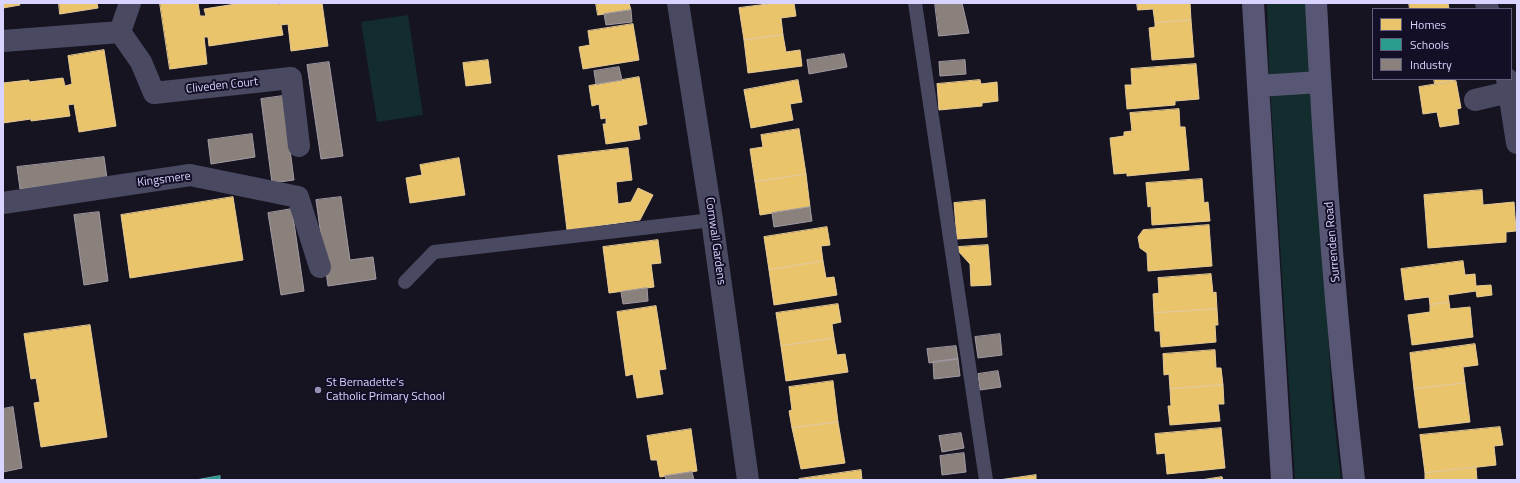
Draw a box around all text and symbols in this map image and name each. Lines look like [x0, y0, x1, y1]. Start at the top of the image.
legend [1372, 8, 1512, 80]
text: Homes [1410, 15, 1446, 34]
text: Schools [1410, 35, 1449, 54]
text: Industry [1410, 55, 1452, 74]
street label: Cliveden Court [185, 75, 259, 97]
street label: Kingsmere [136, 170, 192, 190]
street label: Cornwall Gardens [702, 196, 728, 286]
street label: Surrenden Road [1322, 201, 1344, 283]
place label: St Bernadette's Catholic Primary School [326, 376, 445, 404]
marker: St Bernadette's Catholic Primary School [313, 385, 323, 395]

